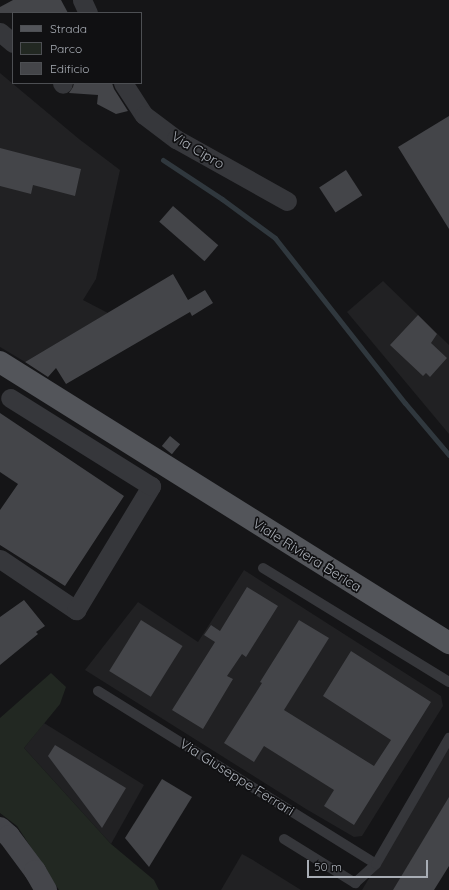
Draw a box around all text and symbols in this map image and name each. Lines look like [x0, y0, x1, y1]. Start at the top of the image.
legend [12, 12, 142, 84]
text: Strada [50, 21, 87, 36]
text: Parco [50, 41, 82, 56]
text: Edificio [50, 61, 90, 76]
street label: Via Cipro [168, 128, 228, 172]
street label: Viale Riviera Berica [250, 515, 364, 595]
street label: Via Giuseppe Ferrari [177, 735, 297, 819]
scale bar [309, 852, 430, 878]
text: 50 m [314, 859, 342, 874]

